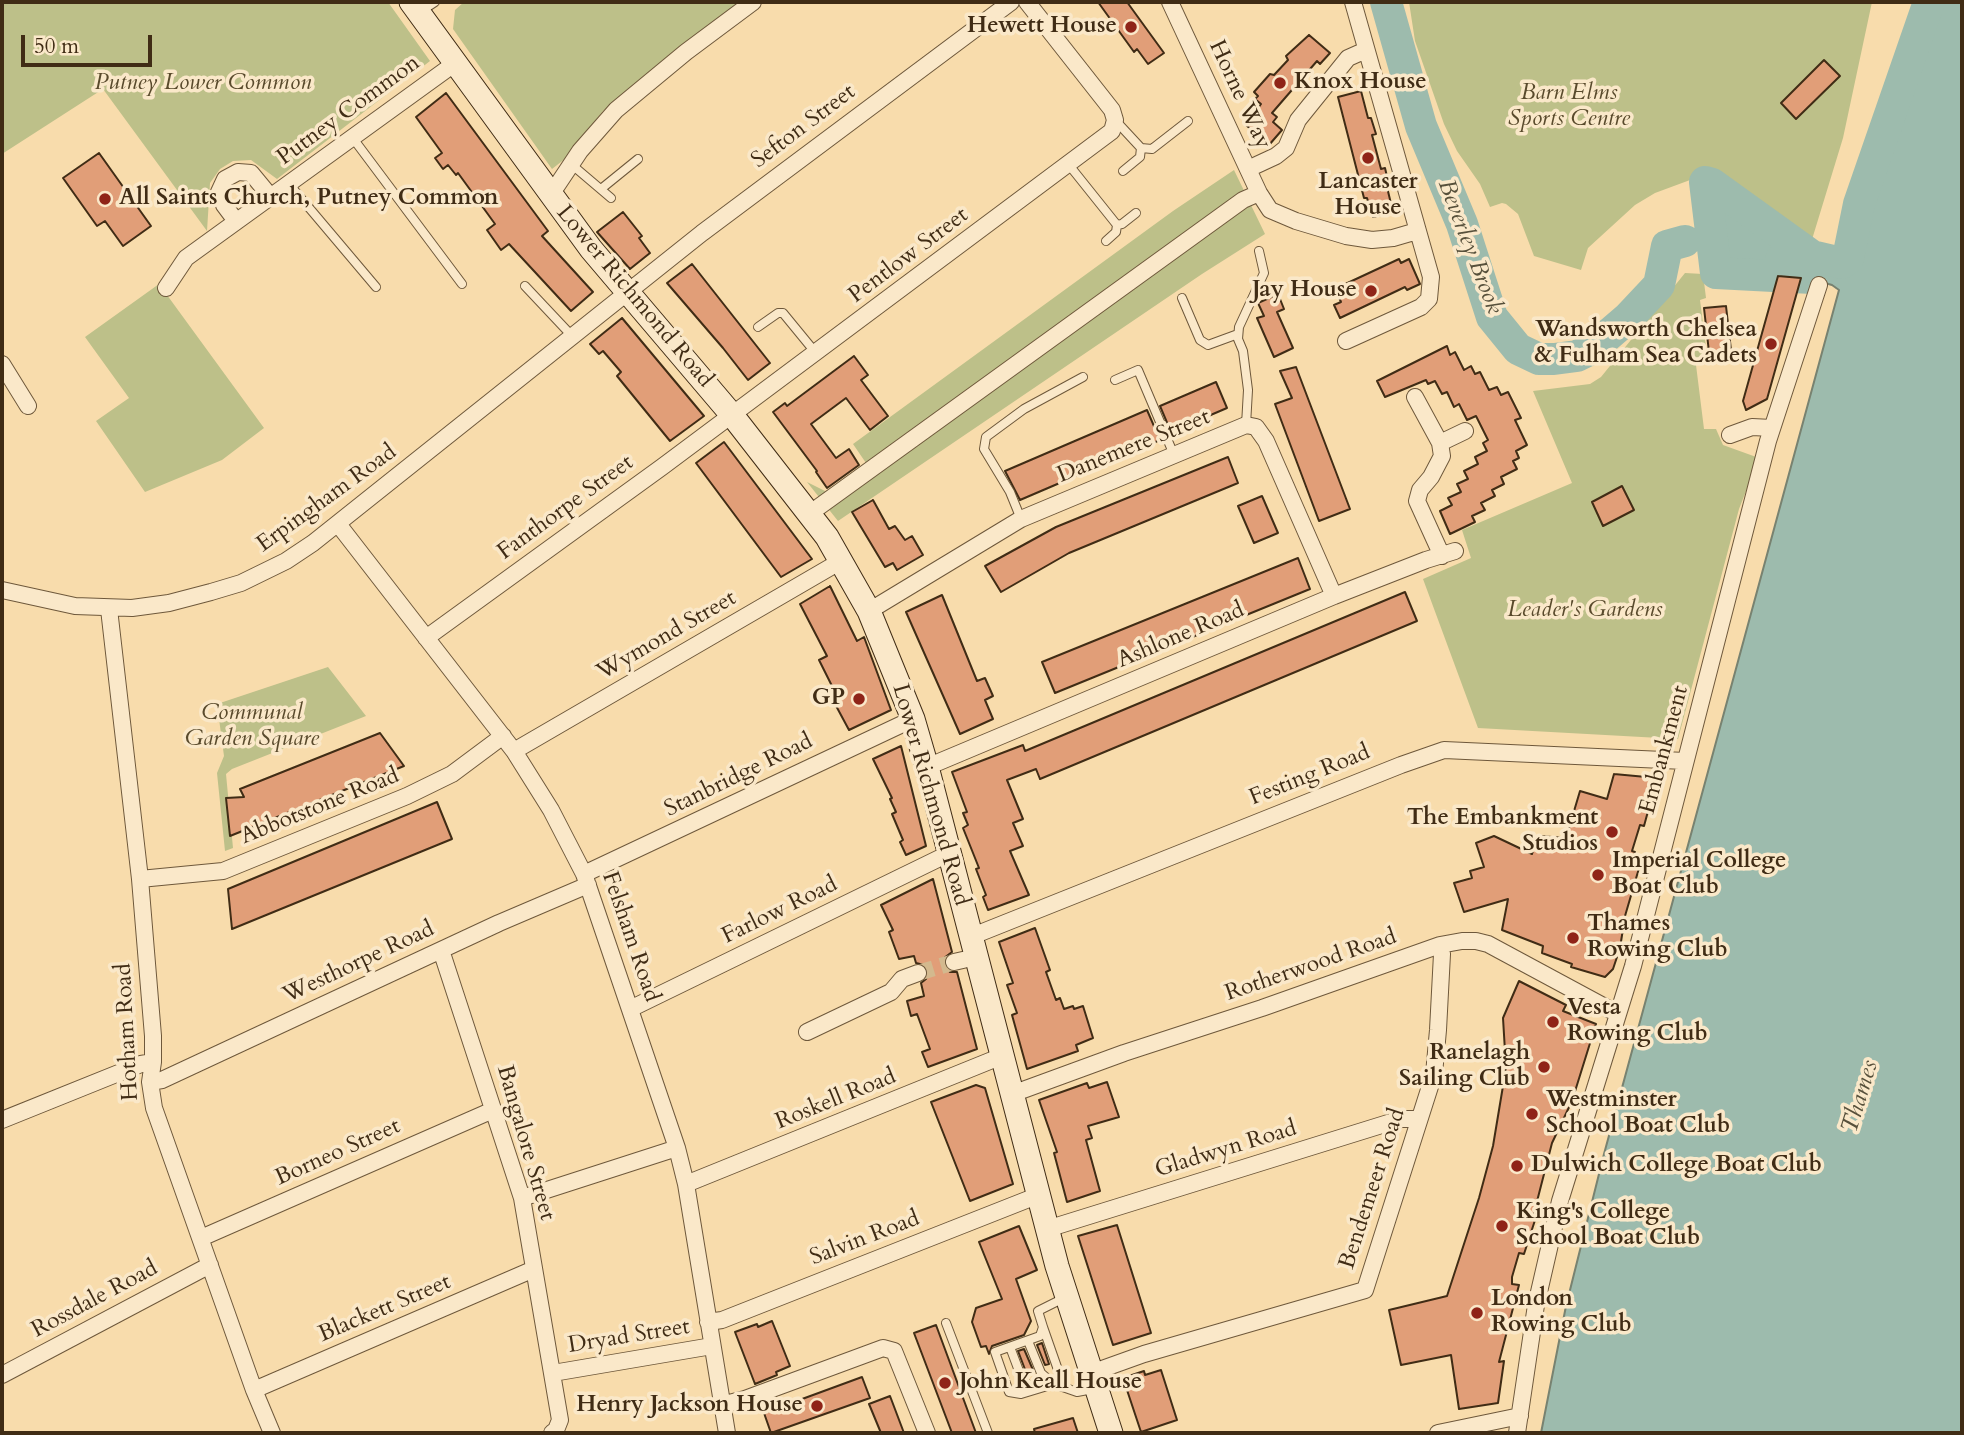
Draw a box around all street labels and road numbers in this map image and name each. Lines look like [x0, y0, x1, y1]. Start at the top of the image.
street label: Horne Way [1202, 36, 1276, 154]
street label: Putney Common [272, 50, 426, 172]
street label: Sefton Street [746, 79, 862, 175]
street label: Lower Richmond Road [550, 200, 718, 394]
street label: Pentlow Street [844, 202, 974, 310]
street label: Danemere Street [1054, 404, 1214, 490]
street label: Erpingham Road [252, 439, 402, 559]
street label: Fanthorpe Street [493, 450, 639, 566]
street label: Wymond Street [592, 585, 742, 687]
street label: Ashlone Road [1113, 597, 1249, 675]
street label: Lower Richmond Road [885, 681, 975, 909]
street label: Embankment [1635, 683, 1695, 817]
street label: Stanbridge Road [660, 728, 818, 824]
street label: Festing Road [1246, 739, 1374, 813]
street label: Abbotstone Road [237, 763, 403, 851]
street label: Felsham Road [595, 868, 665, 1006]
street label: Farlow Road [718, 871, 842, 951]
street label: Westhorpe Road [279, 916, 439, 1010]
street label: Rotherwood Road [1222, 924, 1400, 1008]
street label: Hotham Road [111, 963, 145, 1101]
street label: Bangalore Street [490, 1062, 560, 1224]
street label: Roskell Road [772, 1063, 900, 1137]
street label: Bendemeer Road [1334, 1105, 1412, 1273]
street label: Borneo Street [271, 1113, 405, 1193]
street label: Gladwyn Road [1152, 1115, 1300, 1185]
street label: Salvin Road [806, 1205, 924, 1273]
street label: Rossdale Road [27, 1255, 163, 1345]
street label: Blackett Street [315, 1269, 455, 1349]
street label: Dryad Street [566, 1314, 692, 1360]

